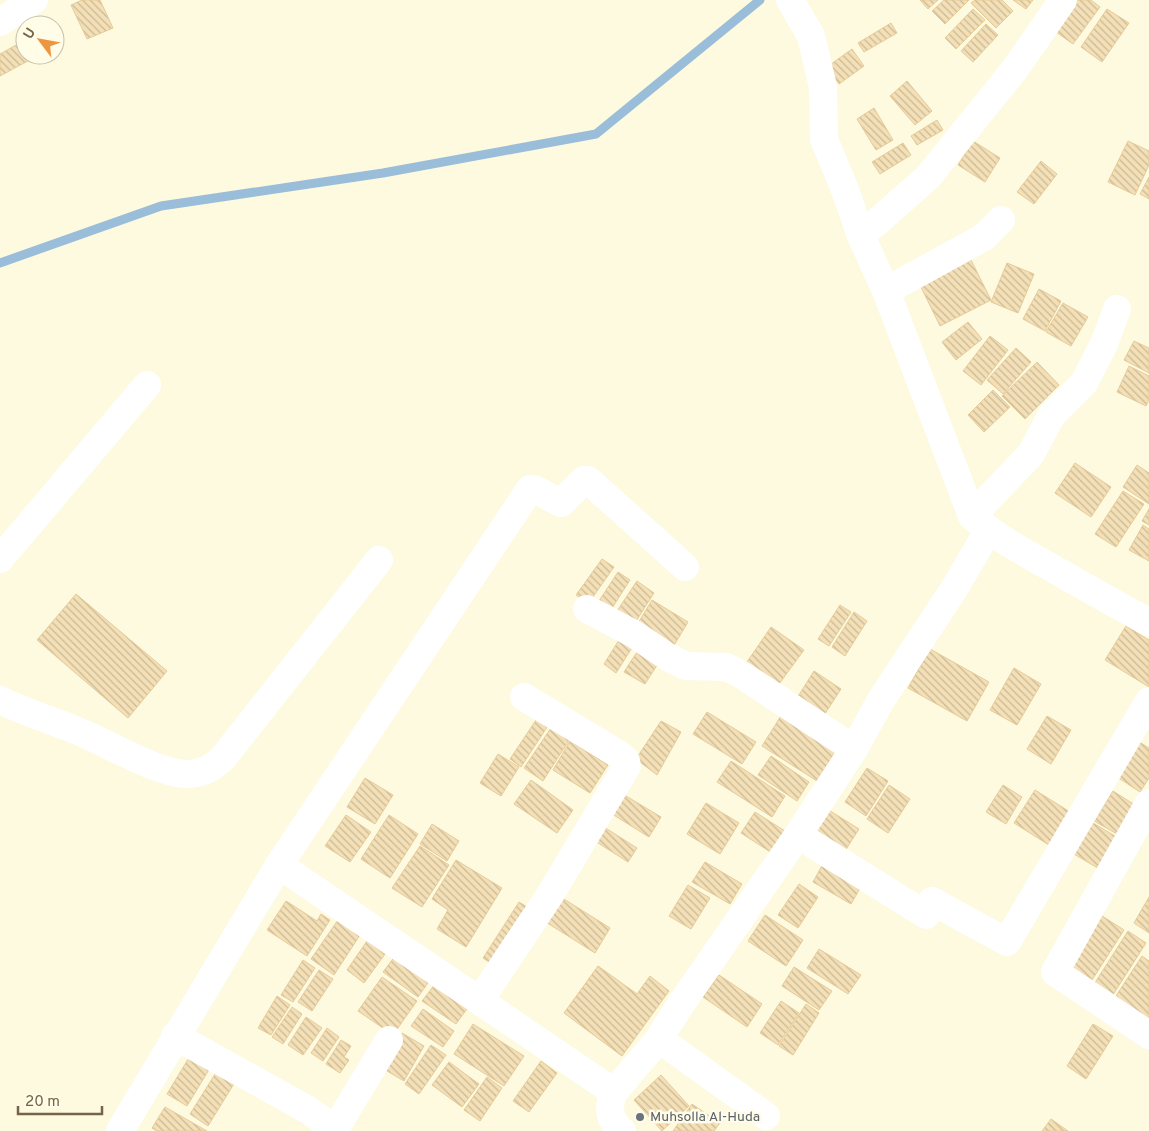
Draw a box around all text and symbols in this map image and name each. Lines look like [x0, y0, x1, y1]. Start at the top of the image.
north arrow [15, 15, 65, 65]
text: U [20, 25, 40, 43]
scale bar [18, 1084, 101, 1116]
text: 20 m [25, 1093, 60, 1112]
place label: Muhsolla Al-Huda [650, 1109, 760, 1126]
marker: Muhsolla Al-Huda [634, 1111, 646, 1123]

